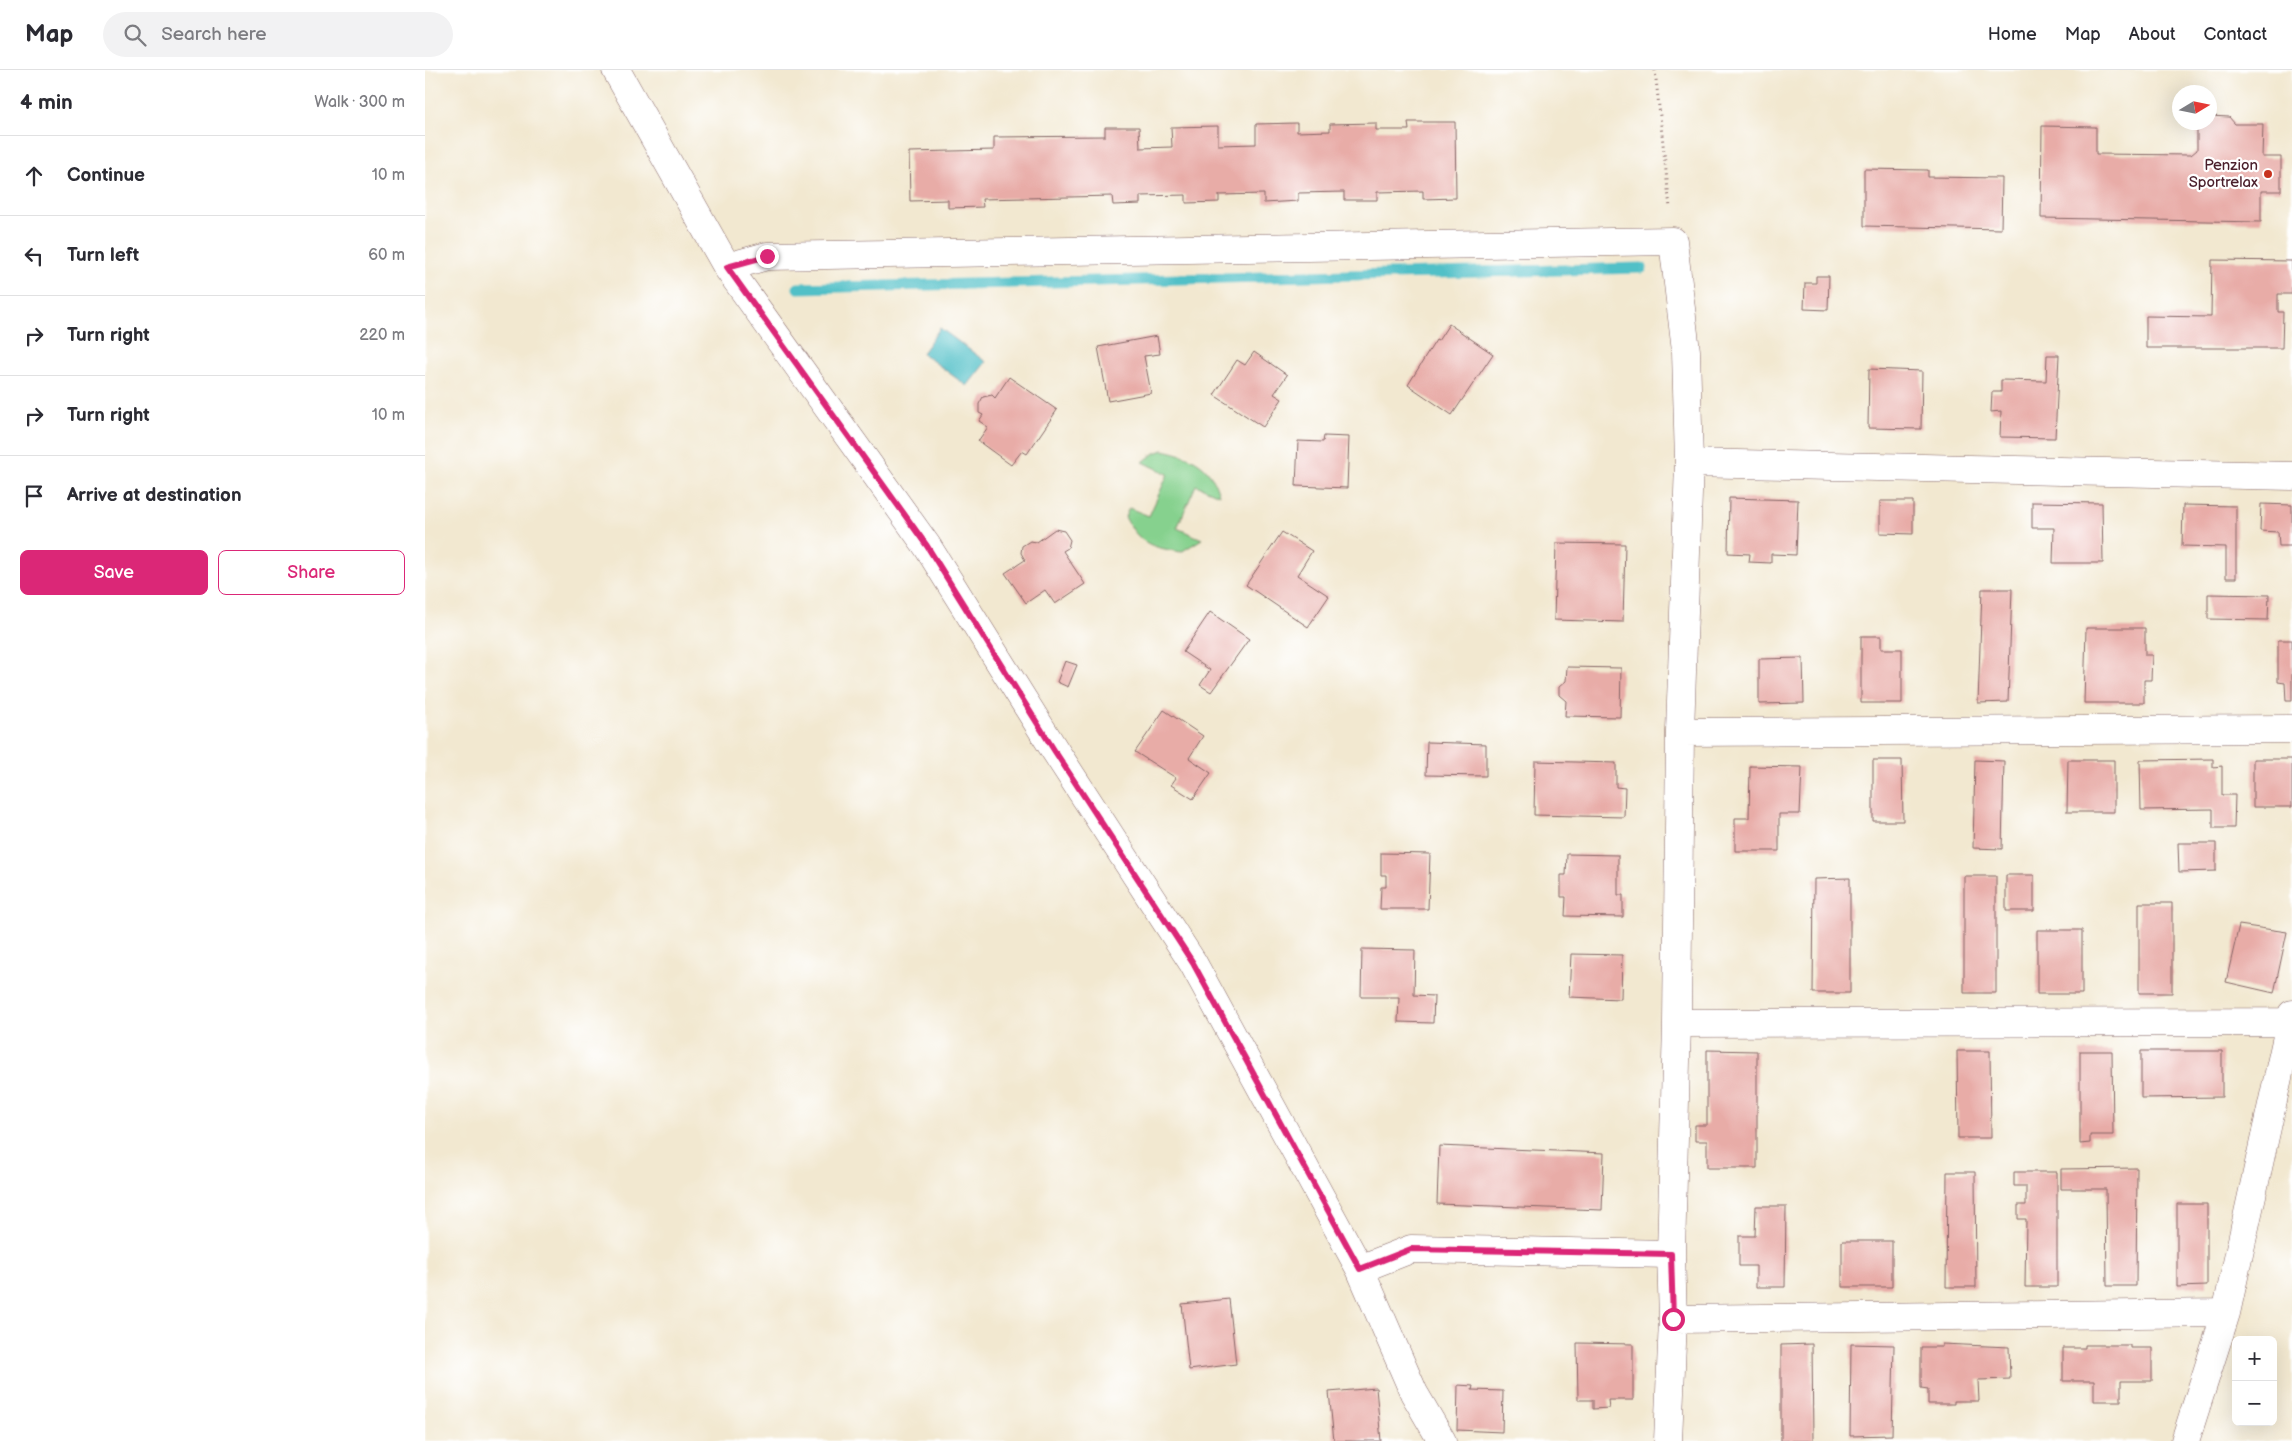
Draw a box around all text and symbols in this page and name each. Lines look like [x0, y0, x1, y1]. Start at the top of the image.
search box [103, 12, 453, 57]
text: Map [25, 20, 73, 49]
icon: search [121, 21, 149, 49]
text: Search here [161, 23, 267, 46]
text: Home [1988, 24, 2037, 45]
text: Map [2065, 24, 2101, 45]
text: About [2129, 24, 2176, 45]
text: Contact [2204, 24, 2267, 45]
north arrow [2172, 85, 2217, 130]
text: 4 min [20, 90, 73, 115]
text: Walk · 300 m [314, 93, 405, 112]
place label: Penzion Sportrelax [2189, 156, 2258, 192]
icon: ahead [20, 162, 48, 190]
text: Continue [67, 164, 145, 187]
text: 10 m [372, 166, 405, 185]
marker: Penzion Sportrelax [2262, 168, 2274, 180]
icon: left [20, 242, 48, 270]
text: Turn left [67, 244, 139, 267]
route end [756, 245, 779, 268]
text: 60 m [368, 246, 405, 265]
icon: right [20, 322, 48, 350]
text: Turn right [67, 324, 150, 347]
text: 220 m [359, 326, 405, 345]
icon: right [20, 402, 48, 430]
text: Turn right [67, 404, 150, 427]
text: 10 m [372, 406, 405, 425]
icon: arrive [20, 482, 48, 510]
text: Arrive at destination [67, 484, 242, 507]
button: Save [20, 550, 208, 595]
button: Share [218, 550, 405, 595]
route start [1662, 1308, 1685, 1331]
map controls [2232, 1336, 2277, 1426]
button: + [2232, 1336, 2277, 1381]
button: − [2232, 1381, 2277, 1426]

